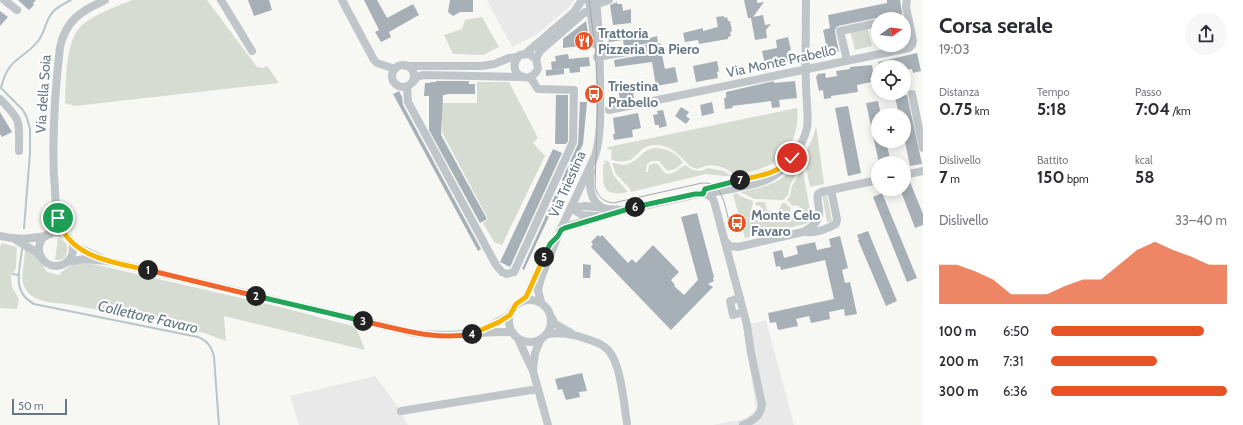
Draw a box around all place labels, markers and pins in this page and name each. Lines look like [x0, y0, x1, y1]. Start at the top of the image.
place label: Trattoria Pizzeria Da Piero [598, 24, 699, 58]
restaurant icon: Trattoria Pizzeria Da Piero [573, 30, 595, 52]
place label: Triestina Prabello [608, 77, 659, 111]
bus stop icon: Triestina Prabello [583, 83, 605, 105]
pin [775, 141, 809, 175]
pin: 7 [730, 170, 750, 190]
pin: 6 [625, 197, 645, 217]
pin [41, 201, 75, 235]
place label: Monte Celo Favaro [751, 206, 820, 240]
bus stop icon: Monte Celo Favaro [726, 212, 748, 234]
pin: 5 [534, 247, 554, 267]
pin: 1 [138, 260, 158, 280]
pin: 2 [246, 286, 266, 306]
pin: 3 [353, 311, 373, 331]
pin: 4 [462, 324, 482, 344]

